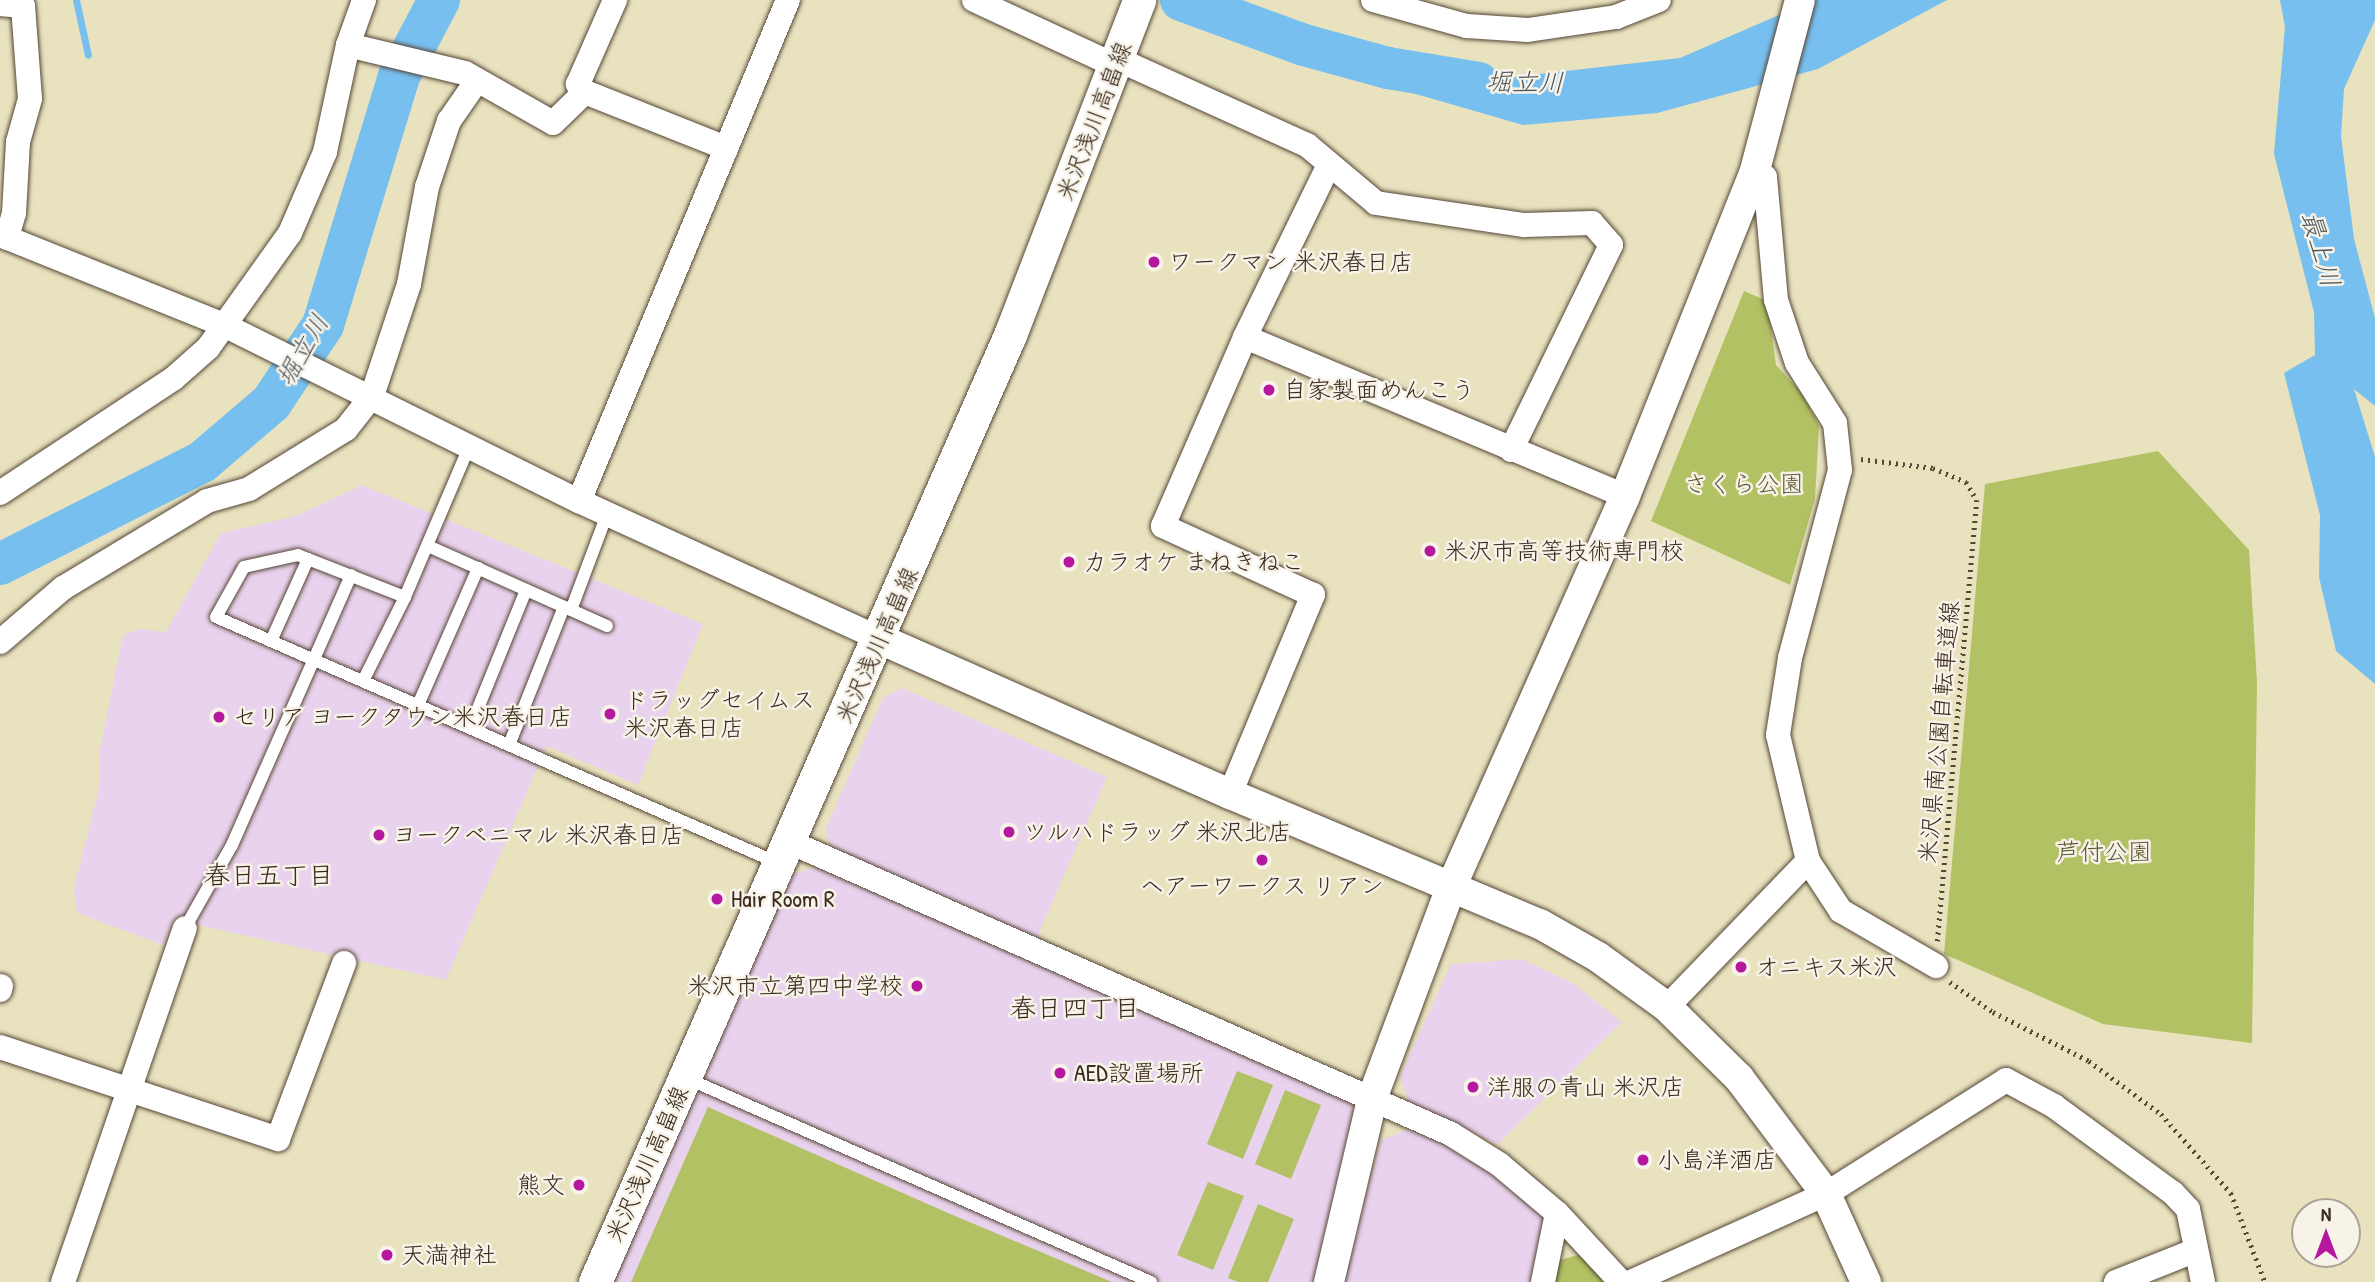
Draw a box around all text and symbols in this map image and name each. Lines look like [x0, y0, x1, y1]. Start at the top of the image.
street label: 米沢浅川高畠線 [1050, 37, 1138, 205]
water label: 堀立川 [1486, 66, 1564, 98]
water label: 最上川 [2295, 207, 2347, 291]
place label: ワークマン 米沢春日店 [1168, 248, 1414, 276]
marker: ワークマン 米沢春日店 [1146, 254, 1162, 270]
water label: 堀立川 [269, 308, 335, 392]
place label: 自家製面めんこう [1283, 376, 1475, 404]
marker: 自家製面めんこう [1261, 382, 1277, 398]
park label: さくら公園 [1684, 470, 1804, 498]
place label: 米沢市高等技術専門校 [1444, 537, 1684, 565]
marker: 米沢市高等技術専門校 [1422, 543, 1438, 559]
place label: カラオケ まねきねこ [1083, 548, 1305, 576]
marker: カラオケ まねきねこ [1061, 554, 1077, 570]
street label: 米沢浅川高畠線 [830, 562, 924, 728]
street label: 米沢県南公園自転車道線 [1913, 599, 1965, 865]
place label: ドラッグセイムス 米沢春日店 [624, 686, 816, 742]
place label: セリア ヨークタウン米沢春日店 [233, 703, 573, 731]
marker: ドラッグセイムス 米沢春日店 [602, 706, 618, 722]
marker: セリア ヨークタウン米沢春日店 [211, 709, 227, 725]
place label: ツルハドラッグ 米沢北店 [1023, 818, 1293, 846]
place label: ヨークベニマル 米沢春日店 [393, 821, 685, 849]
marker: ツルハドラッグ 米沢北店 [1001, 824, 1017, 840]
marker: ヨークベニマル 米沢春日店 [371, 827, 387, 843]
park label: 芦付公園 [2056, 838, 2152, 866]
marker: ヘアーワークス リアン [1254, 852, 1270, 868]
district label: 春日五丁目 [204, 859, 334, 891]
place label: ヘアーワークス リアン [1140, 872, 1384, 900]
place label: Hair Room R [731, 885, 835, 913]
marker: Hair Room R [709, 891, 725, 907]
place label: オニキス米沢 [1755, 953, 1899, 981]
marker: オニキス米沢 [1733, 959, 1749, 975]
place label: 米沢市立第四中学校 [687, 972, 903, 1000]
marker: 米沢市立第四中学校 [909, 978, 925, 994]
district label: 春日四丁目 [1010, 992, 1140, 1024]
place label: AED設置場所 [1074, 1059, 1204, 1087]
marker: AED設置場所 [1052, 1065, 1068, 1081]
place label: 洋服の青山 米沢店 [1487, 1073, 1685, 1101]
marker: 洋服の青山 米沢店 [1465, 1079, 1481, 1095]
street label: 米沢浅川高畠線 [600, 1081, 694, 1247]
place label: 小島洋酒店 [1657, 1146, 1777, 1174]
marker: 小島洋酒店 [1635, 1152, 1651, 1168]
place label: 熊文 [517, 1171, 565, 1199]
marker: 熊文 [571, 1177, 587, 1193]
north arrow [2291, 1198, 2361, 1268]
text: N [2321, 1201, 2331, 1227]
place label: 天満神社 [401, 1241, 497, 1269]
marker: 天満神社 [379, 1247, 395, 1263]

